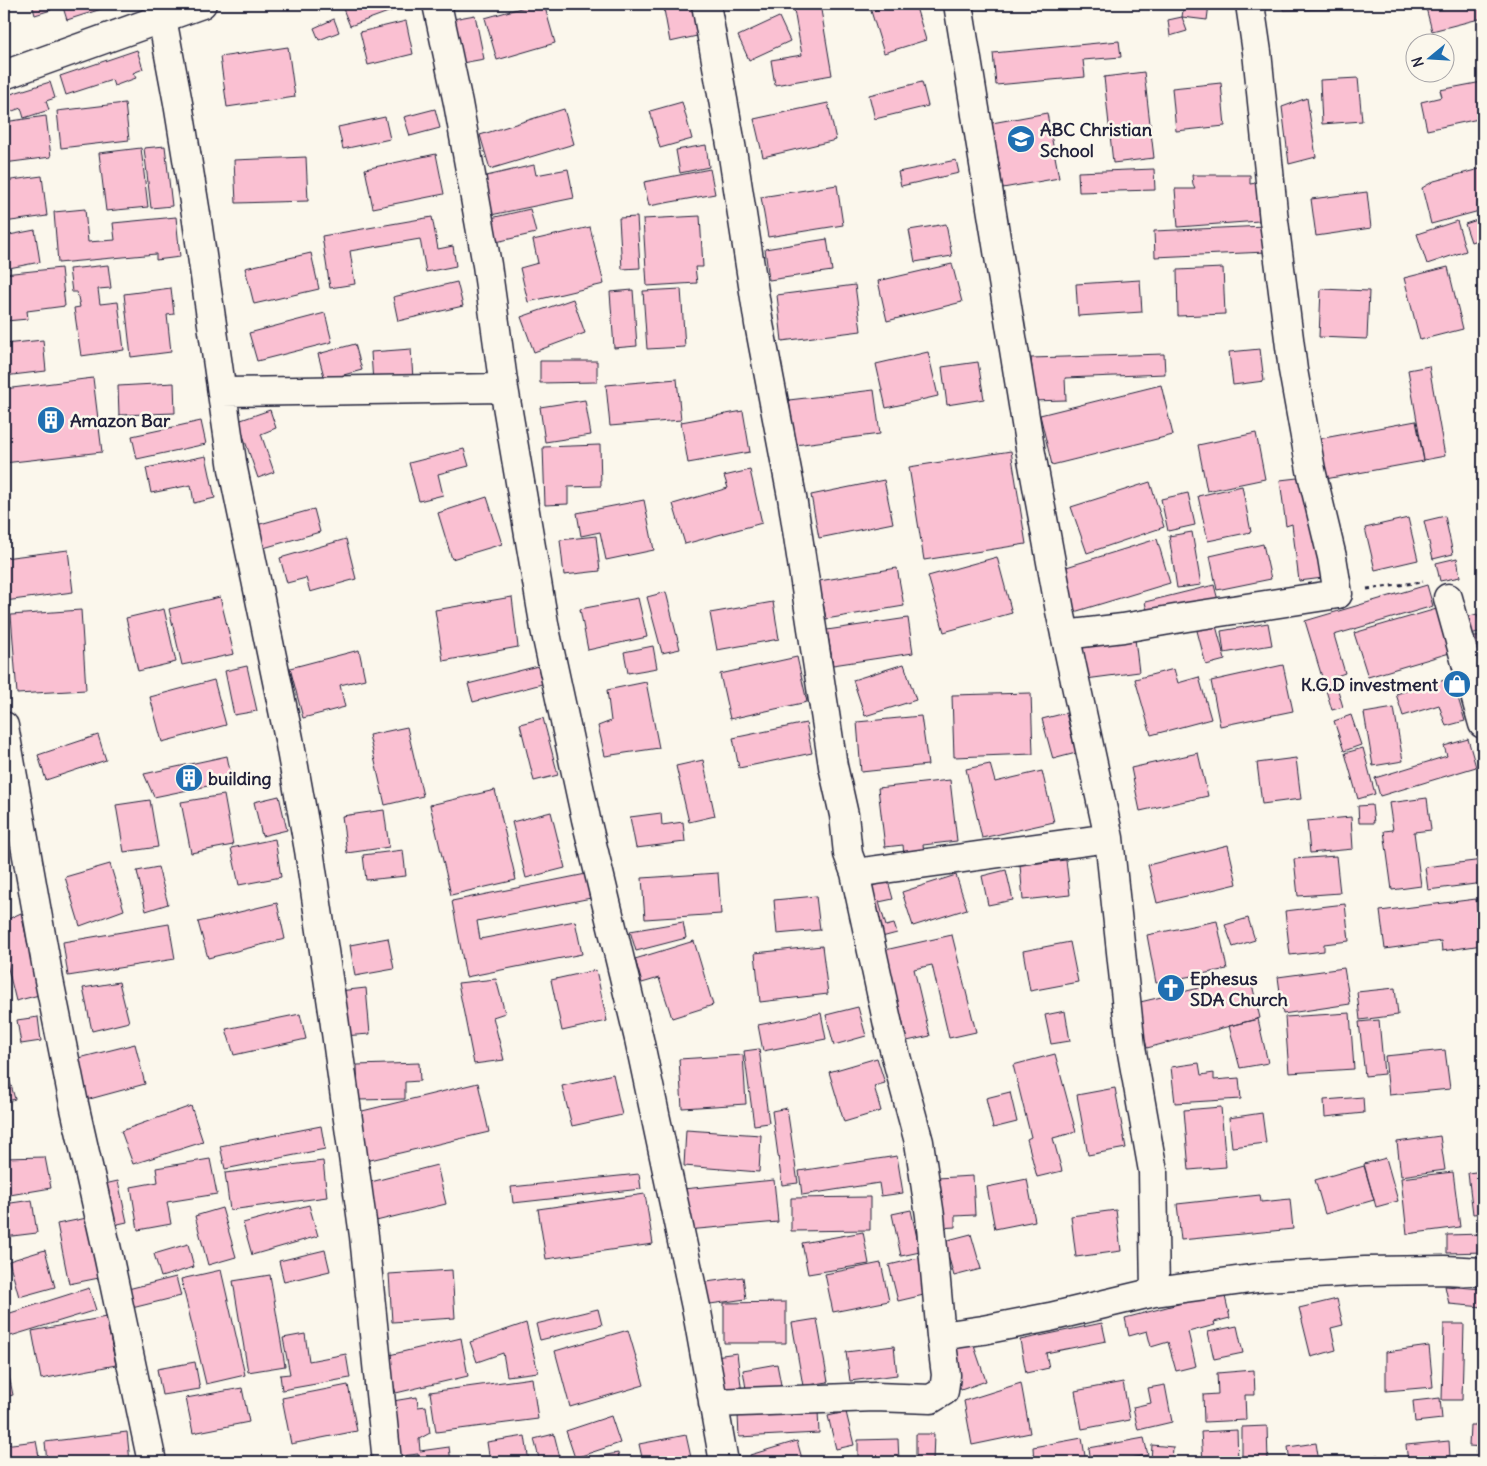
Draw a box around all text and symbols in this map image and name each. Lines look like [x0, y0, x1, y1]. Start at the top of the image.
north arrow [1404, 32, 1454, 82]
text: N [1408, 55, 1428, 69]
place label: ABC Christian School [1040, 118, 1153, 162]
school or university icon: ABC Christian School [1006, 124, 1036, 154]
building icon: Amazon Bar [36, 405, 66, 435]
place label: Amazon Bar [70, 409, 171, 432]
shop icon: K.G.D investment [1442, 669, 1472, 699]
place label: K.G.D investment [1301, 673, 1439, 696]
building icon: building [174, 763, 204, 793]
place label: building [208, 767, 272, 790]
place label: Ephesus SDA Church [1190, 967, 1289, 1011]
church icon: Ephesus SDA Church [1156, 973, 1186, 1003]

